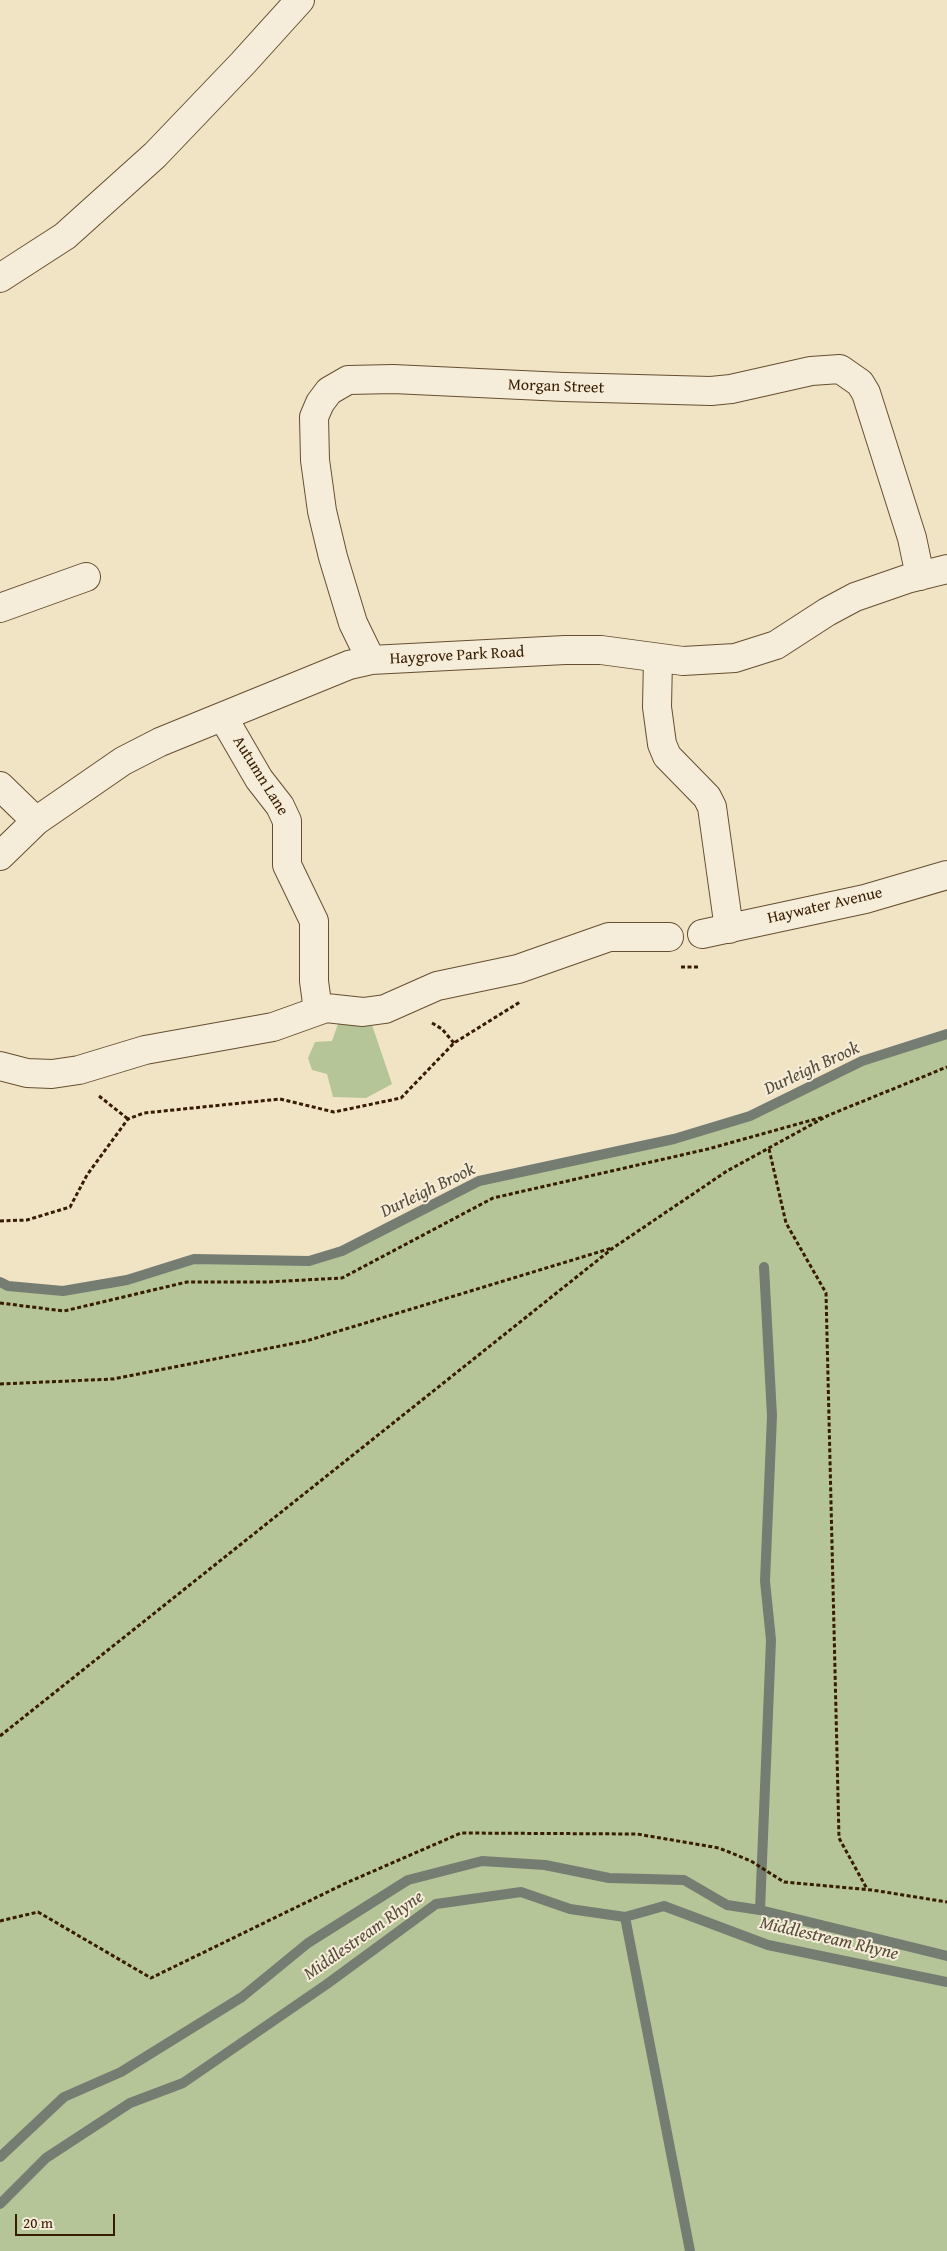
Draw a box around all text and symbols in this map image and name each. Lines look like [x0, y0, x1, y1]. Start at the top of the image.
street label: Morgan Street [508, 376, 604, 398]
street label: Haygrove Park Road [389, 643, 525, 669]
street label: Autumn Lane [228, 733, 292, 819]
street label: Haywater Avenue [766, 883, 884, 929]
water label: Durleigh Brook [761, 1038, 863, 1100]
water label: Durleigh Brook [377, 1159, 479, 1223]
water label: Middlestream Rhyne [300, 1887, 428, 1985]
water label: Middlestream Rhyne [758, 1913, 900, 1965]
scale bar [18, 2204, 118, 2236]
text: 20 m [23, 2212, 53, 2233]

